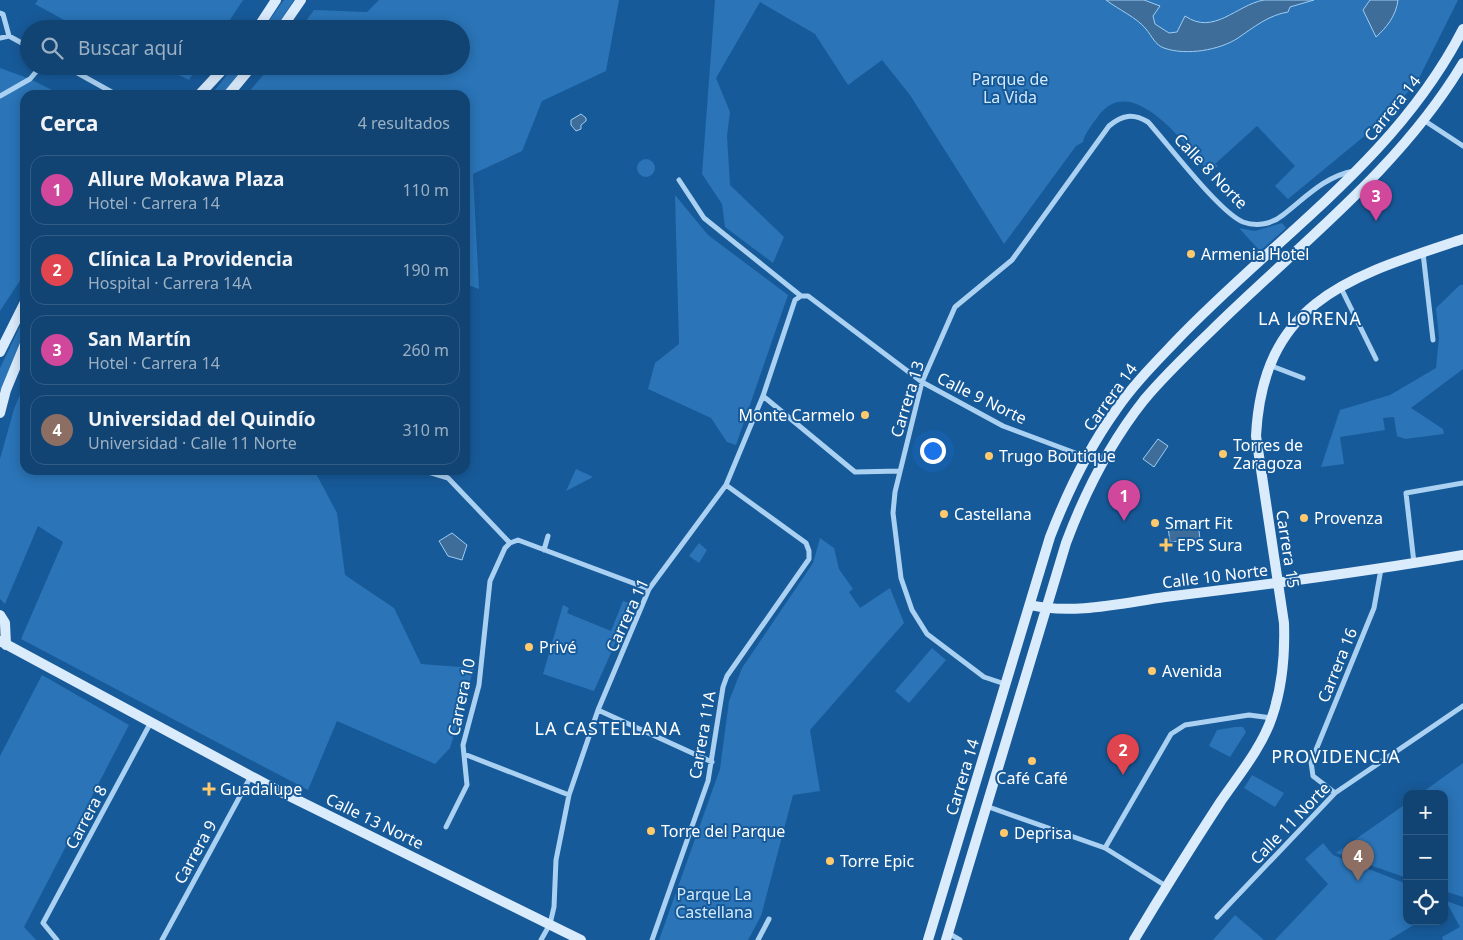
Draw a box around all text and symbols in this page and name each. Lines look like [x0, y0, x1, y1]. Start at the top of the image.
search box [20, 20, 470, 75]
icon: search [38, 34, 66, 62]
text: Buscar aquí [78, 35, 183, 61]
park label: Parque de La Vida [972, 68, 1048, 108]
street label: Carrera 14 [1359, 70, 1425, 146]
text: Cerca [40, 109, 98, 137]
text: 4 resultados [358, 112, 450, 134]
street label: Calle 8 Norte [1169, 128, 1253, 214]
text: Allure Mokawa Plaza [88, 166, 284, 192]
text: 1 [52, 179, 62, 201]
text: 110 m [402, 179, 449, 201]
pin: 3 [1360, 180, 1392, 221]
text: Hotel · Carrera 14 [88, 192, 220, 214]
place label: Armenia Hotel [1201, 243, 1309, 265]
text: Clínica La Providencia [88, 246, 293, 272]
marker: Armenia Hotel [1185, 248, 1197, 260]
text: 2 [52, 259, 62, 281]
text: 190 m [402, 259, 449, 281]
text: Hospital · Carrera 14A [88, 272, 252, 294]
district label: LA LORENA [1258, 306, 1362, 330]
text: San Martín [88, 326, 191, 352]
text: 3 [52, 339, 62, 361]
text: 260 m [402, 339, 449, 361]
text: Hotel · Carrera 14 [88, 352, 220, 374]
street label: Carrera 13 [885, 358, 929, 440]
street label: Carrera 14 [1078, 359, 1142, 435]
street label: Calle 9 Norte [934, 367, 1030, 429]
place label: Monte Carmelo [738, 404, 855, 426]
text: Universidad del Quindío [88, 406, 316, 432]
marker: Monte Carmelo [859, 409, 871, 421]
text: 4 [52, 419, 62, 441]
text: 310 m [402, 419, 449, 441]
text: Universidad · Calle 11 Norte [88, 432, 297, 454]
place label: Torres de Zaragoza [1233, 434, 1303, 474]
your location [920, 438, 946, 464]
place label: Trugo Boutique [999, 445, 1116, 467]
marker: Torres de Zaragoza [1217, 448, 1229, 460]
marker: Trugo Boutique [983, 450, 995, 462]
pin: 1 [1108, 480, 1140, 521]
place label: Castellana [954, 503, 1032, 525]
place label: Provenza [1314, 507, 1383, 529]
marker: Castellana [938, 508, 950, 520]
street label: Carrera 15 [1271, 508, 1305, 590]
place label: Smart Fit [1165, 512, 1233, 534]
marker: Provenza [1298, 512, 1310, 524]
marker: Smart Fit [1149, 517, 1161, 529]
place label: EPS Sura [1177, 534, 1242, 556]
marker: EPS Sura [1159, 538, 1173, 552]
street label: Calle 10 Norte [1161, 559, 1269, 593]
street label: Carrera 11 [600, 575, 654, 655]
street label: Carrera 16 [1312, 624, 1362, 706]
place label: Privé [539, 636, 577, 658]
marker: Privé [523, 641, 535, 653]
street label: Carrera 10 [442, 656, 480, 738]
place label: Avenida [1162, 660, 1222, 682]
marker: Avenida [1146, 665, 1158, 677]
street label: Carrera 11A [683, 689, 721, 781]
district label: LA CASTELLANA [535, 716, 681, 740]
pin: 2 [1107, 734, 1139, 775]
street label: Carrera 14 [940, 736, 984, 818]
district label: PROVIDENCIA [1271, 744, 1401, 768]
marker: Café Café [1026, 755, 1038, 767]
place label: Café Café [996, 767, 1068, 789]
street label: Calle 11 Norte [1245, 777, 1335, 869]
place label: Guadalupe [220, 778, 302, 800]
street label: Carrera 8 [60, 781, 112, 853]
marker: Guadalupe [202, 782, 216, 796]
street label: Calle 13 Norte [322, 788, 428, 854]
map controls [1403, 790, 1448, 925]
button: + [1403, 790, 1448, 835]
street label: Carrera 9 [169, 816, 221, 888]
place label: Torre del Parque [661, 820, 785, 842]
place label: Deprisa [1014, 822, 1072, 844]
marker: Torre del Parque [645, 825, 657, 837]
marker: Deprisa [998, 827, 1010, 839]
button: − [1403, 835, 1448, 880]
pin: 4 [1342, 840, 1374, 881]
place label: Torre Epic [840, 850, 914, 872]
marker: Torre Epic [824, 855, 836, 867]
button: locate [1403, 880, 1448, 925]
park label: Parque La Castellana [675, 883, 753, 923]

